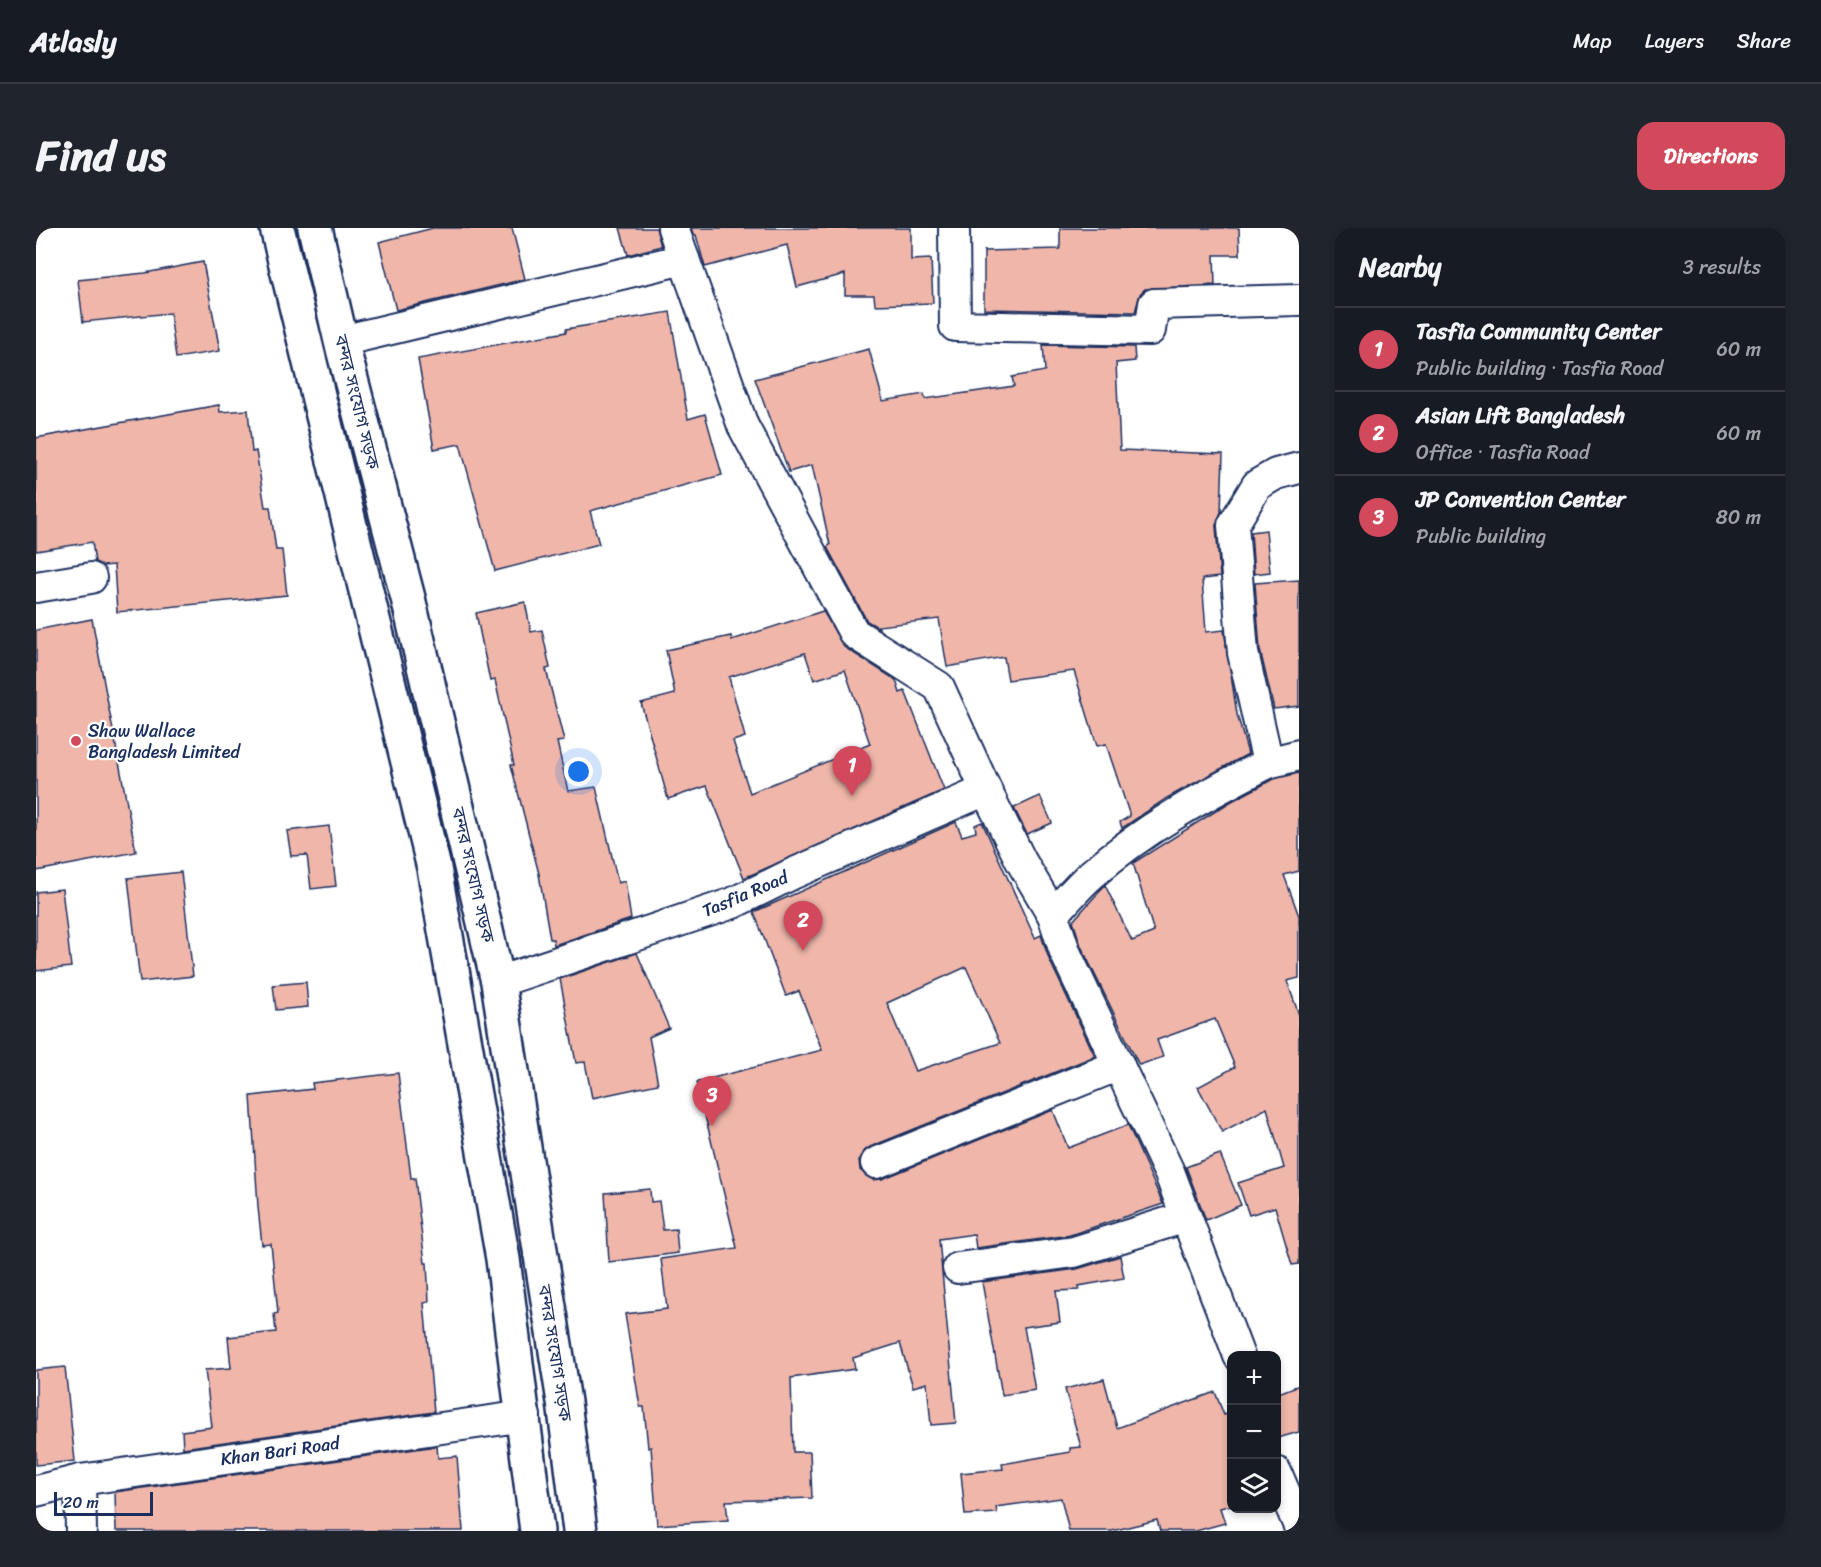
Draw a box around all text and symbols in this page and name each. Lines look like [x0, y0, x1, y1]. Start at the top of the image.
text: Atlasly [30, 17, 117, 66]
text: Map [1573, 22, 1612, 60]
text: Layers [1645, 22, 1704, 60]
text: Share [1737, 22, 1791, 60]
text: Find us [36, 119, 166, 193]
button: Directions [1637, 122, 1785, 190]
text: Nearby [1359, 244, 1441, 290]
text: 3 results [1683, 250, 1761, 285]
text: Tasfia Community Center [1416, 312, 1661, 351]
street label: বন্দর সংযোগ সড়ক [325, 330, 389, 473]
text: 1 [1374, 332, 1383, 367]
text: 60 m [1716, 332, 1761, 367]
text: Public building · Tasfia Road [1416, 351, 1663, 386]
text: Asian Lift Bangladesh [1416, 396, 1625, 435]
text: 2 [1373, 416, 1384, 451]
text: 60 m [1716, 416, 1761, 451]
text: Office · Tasfia Road [1416, 435, 1589, 470]
text: JP Convention Center [1416, 480, 1625, 519]
text: 3 [1373, 500, 1384, 535]
text: 80 m [1716, 500, 1761, 535]
text: Public building [1416, 519, 1546, 554]
place label: Shaw Wallace Bangladesh Limited [88, 715, 242, 768]
marker: Shaw Wallace Bangladesh Limited [69, 734, 83, 748]
pin: 1 [832, 746, 872, 796]
your location [564, 757, 593, 786]
street label: বন্দর সংযোগ সড়ক [442, 803, 504, 946]
street label: Tasfia Road [697, 861, 795, 927]
pin: 2 [784, 902, 822, 951]
pin: 3 [692, 1076, 732, 1126]
street label: বন্দর সংযোগ সড়ক [528, 1281, 582, 1424]
map controls [1227, 1351, 1281, 1513]
button: + [1227, 1351, 1281, 1405]
button: − [1227, 1405, 1281, 1459]
street label: Khan Bari Road [218, 1427, 343, 1475]
button: layers [1227, 1459, 1281, 1513]
text: 20 m [63, 1488, 99, 1517]
scale bar [54, 1489, 153, 1516]

